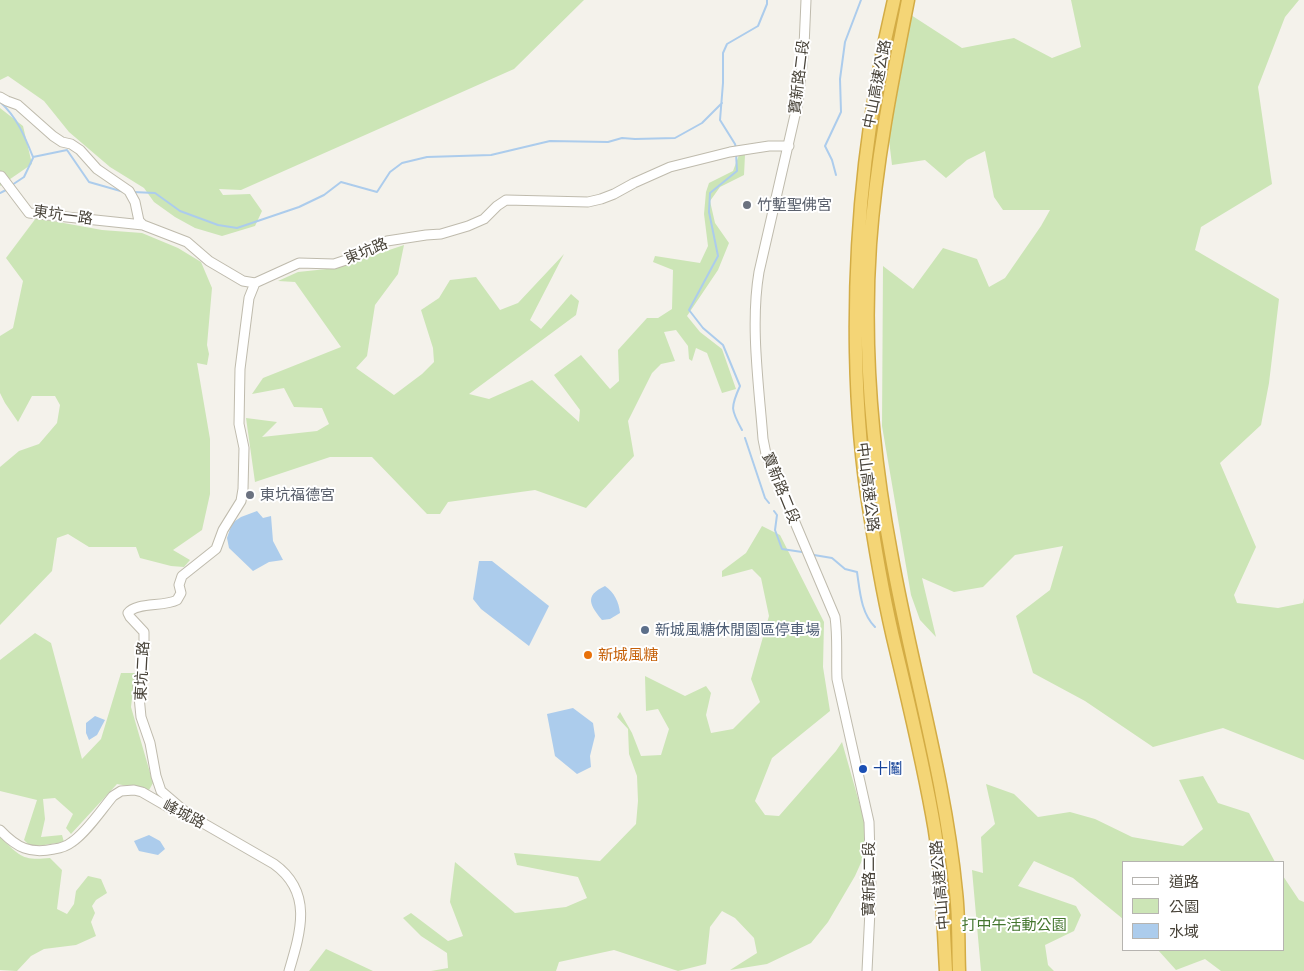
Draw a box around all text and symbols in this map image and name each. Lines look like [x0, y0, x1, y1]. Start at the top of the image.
street label: 中山高速公路 [860, 38, 894, 130]
street label: 寶新路二段 [785, 39, 813, 115]
place label: 竹塹聖佛宮 [757, 196, 832, 214]
marker: 竹塹聖佛宮 [741, 199, 753, 211]
street label: 東坑一路 [32, 202, 94, 228]
street label: 東坑路 [342, 234, 390, 268]
street label: 中山高速公路 [854, 441, 882, 533]
street label: 寶新路二段 [759, 450, 803, 526]
place label: 東坑福德宮 [260, 486, 335, 504]
marker: 東坑福德宮 [244, 489, 256, 501]
place label: 新城風糖休閒園區停車場 [655, 621, 820, 639]
marker: 新城風糖休閒園區停車場 [639, 624, 651, 636]
street label: 東坑二路 [131, 641, 153, 701]
place label: 新城風糖 [598, 646, 658, 664]
marker: 新城風糖 [582, 649, 594, 661]
place label: 十鬮 [873, 760, 903, 778]
marker: 十鬮 [857, 763, 869, 775]
street label: 峰城路 [160, 796, 208, 832]
street label: 中山高速公路 [927, 839, 953, 931]
street label: 寶新路二段 [860, 842, 878, 916]
legend [1122, 861, 1284, 951]
text: 道路 [1169, 872, 1199, 890]
text: 公園 [1169, 897, 1199, 915]
park label: 打中午活動公園 [962, 916, 1066, 934]
text: 水域 [1169, 922, 1199, 940]

